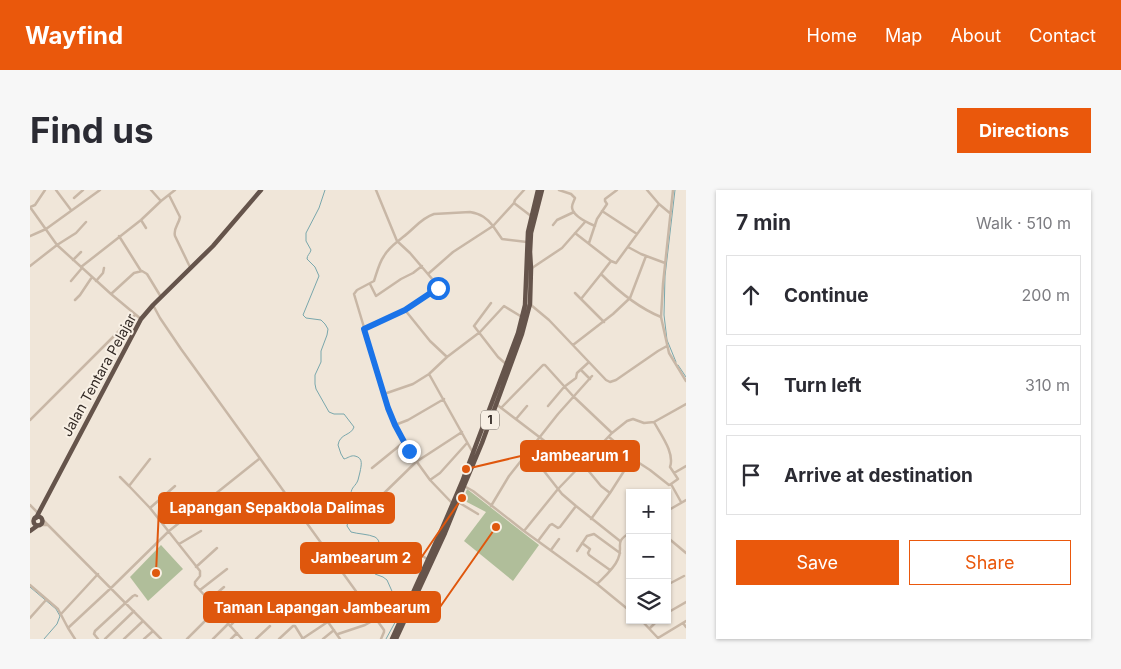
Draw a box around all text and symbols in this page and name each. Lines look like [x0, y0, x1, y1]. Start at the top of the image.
text: Wayfind [25, 21, 123, 50]
text: Home [807, 25, 857, 46]
text: Map [885, 25, 922, 46]
text: About [950, 25, 1001, 46]
text: Contact [1029, 25, 1096, 46]
button: Directions [957, 108, 1091, 153]
text: Find us [30, 109, 154, 151]
text: 7 min [736, 210, 791, 235]
text: Walk · 510 m [976, 213, 1071, 233]
route start [427, 277, 450, 300]
icon: ahead [737, 281, 765, 309]
text: Continue [784, 284, 869, 307]
text: 200 m [1022, 285, 1070, 305]
street label: Jalan Tentara Pelajar [58, 310, 139, 439]
icon: left [737, 371, 765, 399]
text: Turn left [784, 374, 862, 397]
text: 310 m [1025, 375, 1070, 395]
road number: 1 [481, 410, 499, 430]
route end [398, 440, 421, 463]
callout: Jambearum 1 [521, 441, 639, 471]
text: Jambearum 1 [531, 446, 629, 465]
icon: arrive [737, 461, 765, 489]
text: Arrive at destination [784, 464, 973, 487]
map controls [626, 489, 671, 624]
button: + [626, 489, 671, 534]
callout: Lapangan Sepakbola Dalimas [159, 493, 394, 523]
text: Lapangan Sepakbola Dalimas [169, 498, 385, 517]
button: − [626, 534, 671, 579]
button: Save [736, 540, 899, 585]
button: Share [909, 540, 1071, 585]
callout: Jambearum 2 [301, 543, 421, 573]
text: Jambearum 2 [311, 548, 411, 567]
button: layers [626, 579, 671, 624]
callout: Taman Lapangan Jambearum [204, 592, 440, 622]
text: Taman Lapangan Jambearum [214, 598, 430, 617]

